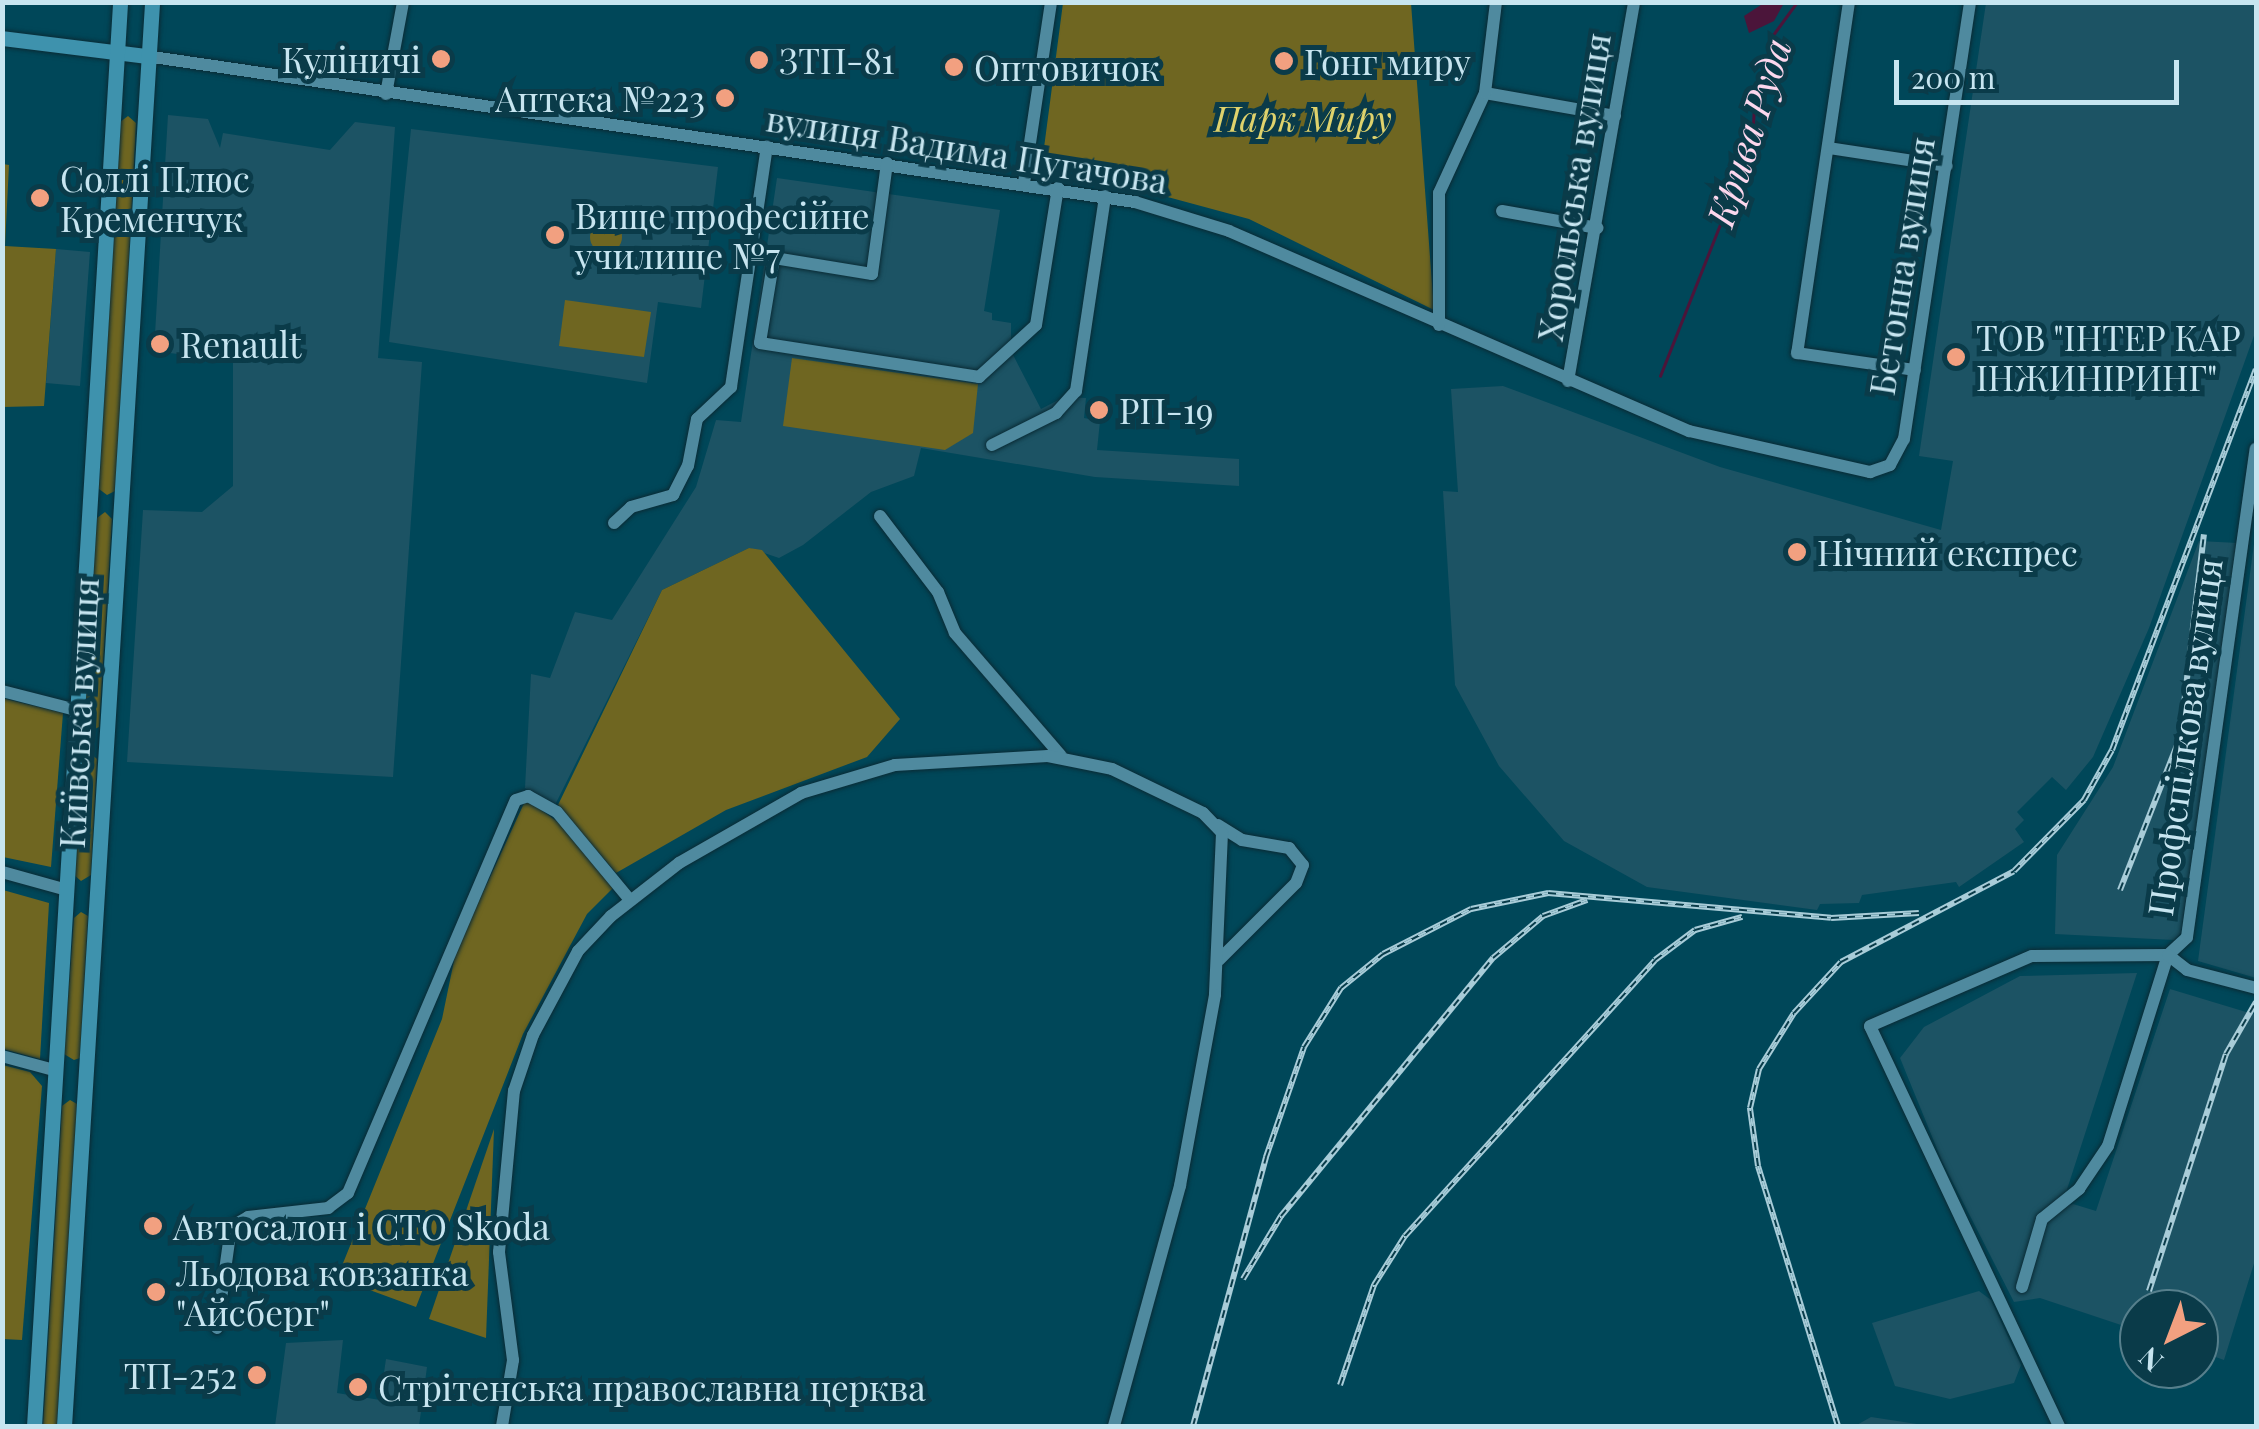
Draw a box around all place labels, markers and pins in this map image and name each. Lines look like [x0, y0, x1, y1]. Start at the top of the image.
place label: Куліничі [281, 38, 421, 80]
place label: ЗТП-81 [779, 39, 895, 81]
place label: Гонг миру [1304, 40, 1471, 82]
place label: Оптовичок [974, 46, 1160, 88]
marker: Куліничі [430, 48, 452, 70]
marker: ЗТП-81 [748, 49, 770, 71]
marker: Гонг миру [1273, 50, 1295, 72]
marker: Оптовичок [943, 56, 965, 78]
place label: Аптека №223 [495, 77, 705, 119]
marker: Аптека №223 [714, 87, 736, 109]
place label: Соллі Плюс Кременчук [60, 157, 250, 239]
marker: Соллі Плюс Кременчук [29, 187, 51, 209]
place label: Вище професійне училище №7 [575, 194, 869, 276]
marker: Вище професійне училище №7 [544, 224, 566, 246]
place label: ТОВ "ІНТЕР КАР ІНЖИНІРИНГ" [1976, 316, 2241, 398]
place label: Renault [180, 323, 301, 365]
marker: Renault [149, 333, 171, 355]
marker: ТОВ "ІНТЕР КАР ІНЖИНІРИНГ" [1945, 346, 1967, 368]
place label: РП-19 [1119, 389, 1214, 431]
marker: РП-19 [1088, 399, 1110, 421]
place label: Нічний експрес [1817, 531, 2078, 573]
marker: Нічний експрес [1786, 541, 1808, 563]
place label: Автосалон і СТО Skoda [173, 1205, 550, 1247]
marker: Автосалон і СТО Skoda [142, 1215, 164, 1237]
place label: Льодова ковзанка "Айсберг" [176, 1251, 469, 1333]
marker: Льодова ковзанка "Айсберг" [145, 1281, 167, 1303]
place label: ТП-252 [124, 1354, 237, 1396]
marker: ТП-252 [246, 1364, 268, 1386]
place label: Стрітенська православна церква [378, 1366, 926, 1408]
marker: Стрітенська православна церква [347, 1376, 369, 1398]

